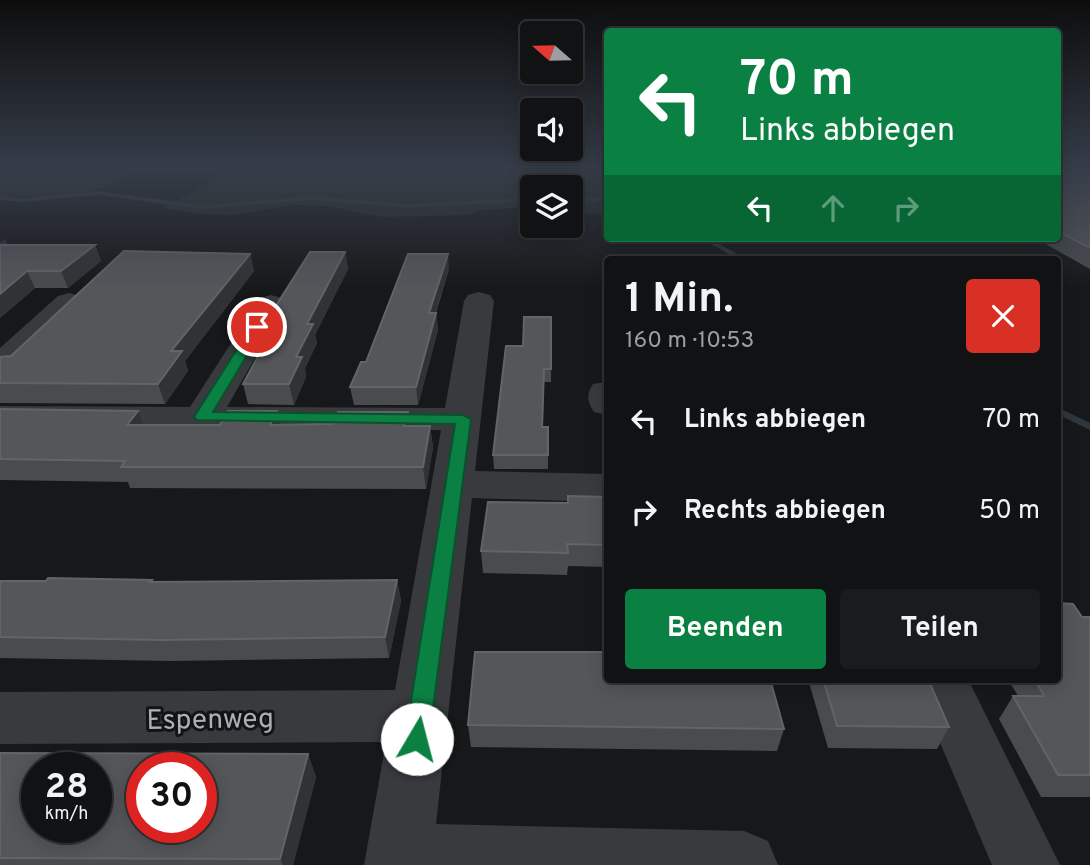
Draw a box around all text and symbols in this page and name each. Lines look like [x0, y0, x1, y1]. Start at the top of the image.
north arrow [520, 21, 583, 84]
map controls [520, 21, 583, 238]
text: 70 m [740, 51, 854, 113]
icon: left [625, 56, 716, 147]
button: sound [520, 98, 583, 161]
text: Links abbiegen [740, 112, 955, 152]
button: layers [520, 175, 583, 238]
icon: left [741, 189, 779, 227]
icon: ahead [814, 189, 852, 227]
icon: right [887, 189, 925, 227]
text: 1 Min. [625, 274, 734, 327]
button: close [966, 279, 1040, 353]
pin [227, 297, 287, 357]
icon: arrive [238, 308, 276, 346]
text: 160 m · 10:53 [625, 327, 754, 356]
icon: left [625, 402, 663, 440]
text: Links abbiegen [684, 404, 866, 437]
text: 70 m [982, 404, 1040, 437]
icon: right [625, 493, 663, 531]
text: Rechts abbiegen [684, 495, 886, 528]
text: 50 m [979, 495, 1040, 528]
button: Beenden [625, 589, 826, 669]
button: Teilen [840, 589, 1040, 669]
street label: Espenweg [146, 702, 274, 740]
position arrow [380, 702, 454, 776]
speed limit sign: 30 [126, 752, 217, 843]
text: 28 [45, 766, 88, 810]
text: km/h [45, 803, 88, 826]

